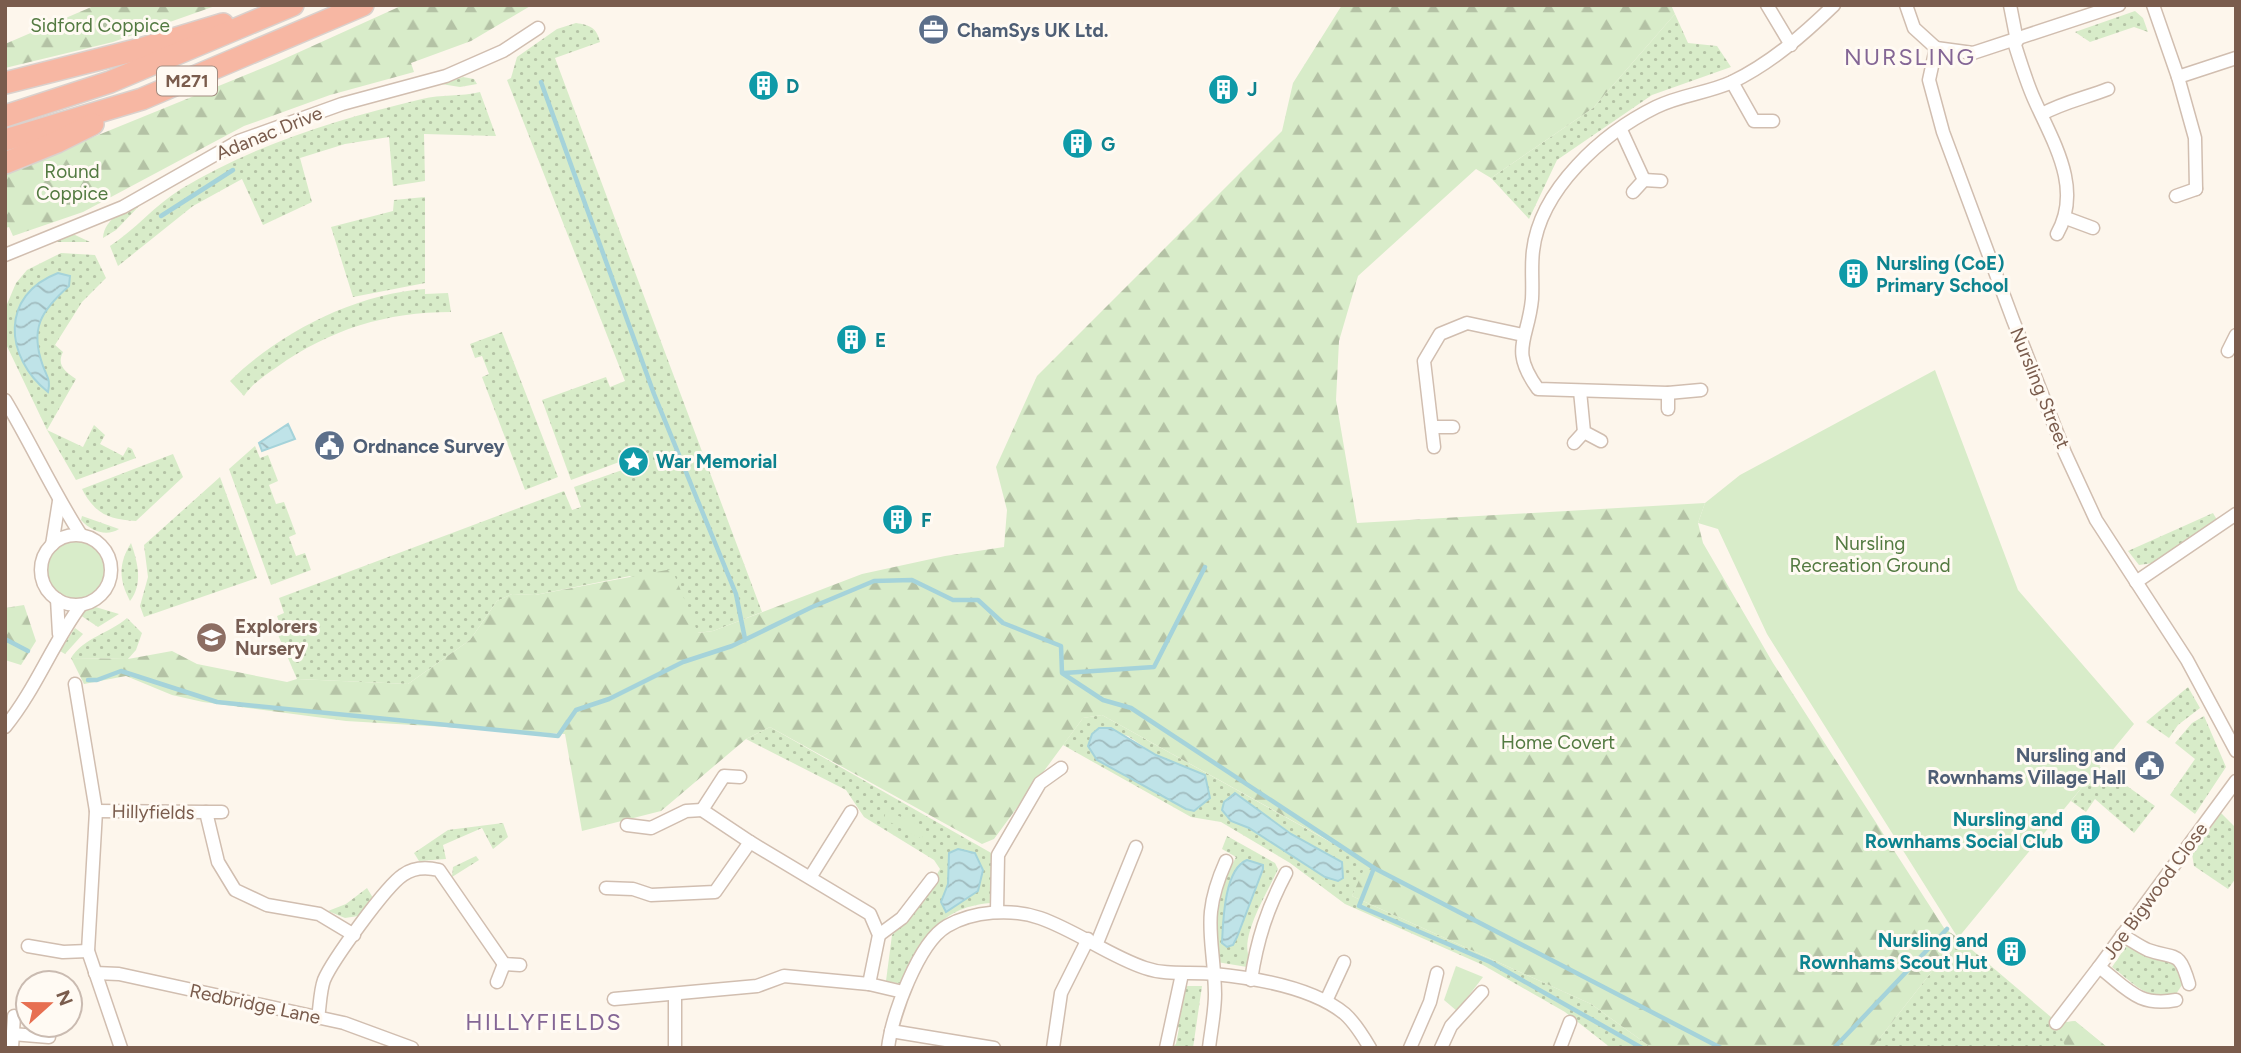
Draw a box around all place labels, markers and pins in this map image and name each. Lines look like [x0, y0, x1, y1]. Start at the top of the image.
office icon: ChamSys UK Ltd. [917, 13, 951, 47]
place label: ChamSys UK Ltd. [957, 19, 1108, 42]
building icon: D [746, 69, 780, 103]
building icon: J [1207, 72, 1241, 106]
place label: D [786, 75, 799, 98]
place label: J [1247, 78, 1258, 101]
building icon: G [1061, 127, 1095, 161]
place label: G [1101, 133, 1115, 156]
place label: Nursling (CoE) Primary School [1876, 252, 2008, 297]
building icon: Nursling (CoE) Primary School [1836, 257, 1870, 291]
building icon: E [835, 323, 869, 357]
place label: E [875, 329, 886, 352]
public building icon: Ordnance Survey [313, 429, 347, 463]
place label: Ordnance Survey [353, 435, 504, 458]
place icon: War Memorial [616, 444, 650, 478]
place label: War Memorial [656, 450, 777, 473]
building icon: F [881, 503, 915, 537]
place label: F [921, 509, 932, 532]
place label: Explorers Nursery [235, 615, 317, 660]
school or university icon: Explorers Nursery [195, 620, 229, 654]
place label: Nursling and Rownhams Village Hall [1927, 744, 2126, 789]
public building icon: Nursling and Rownhams Village Hall [2132, 749, 2166, 783]
place label: Nursling and Rownhams Social Club [1865, 808, 2063, 853]
building icon: Nursling and Rownhams Social Club [2069, 813, 2103, 847]
place label: Nursling and Rownhams Scout Hut [1799, 929, 1988, 974]
building icon: Nursling and Rownhams Scout Hut [1994, 934, 2028, 968]

